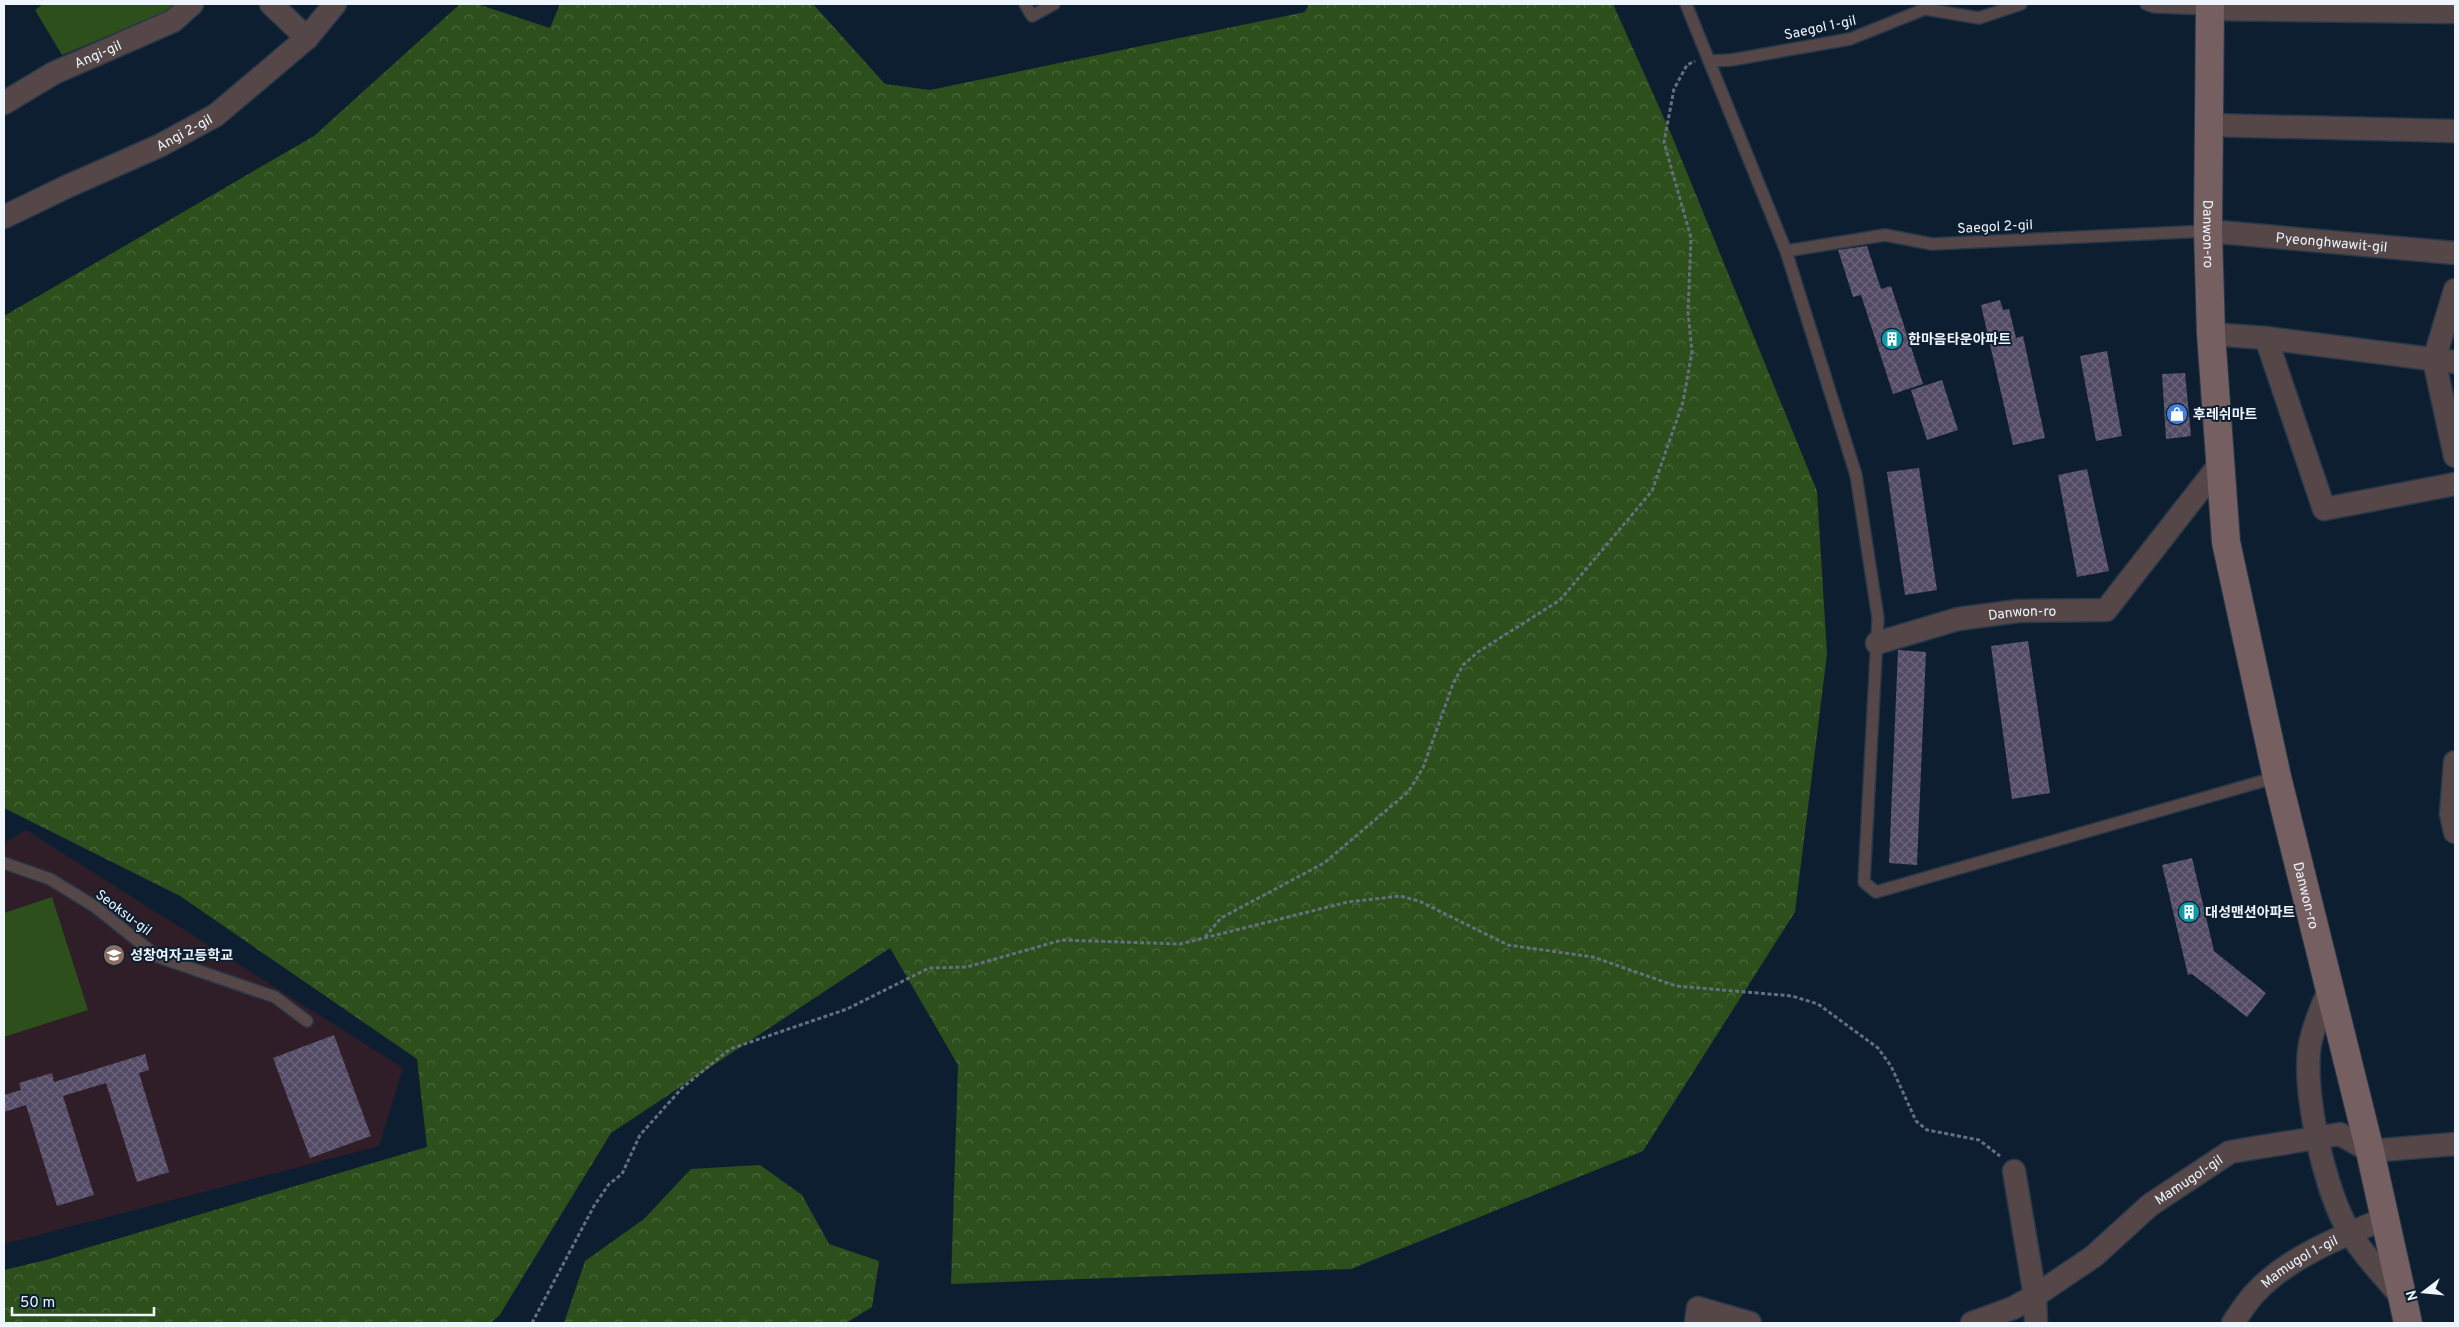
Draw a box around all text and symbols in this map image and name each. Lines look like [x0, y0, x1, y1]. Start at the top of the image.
street label: Saegol 1-gil [1783, 13, 1858, 44]
street label: Angi-gil [72, 38, 125, 73]
street label: Angi 2-gil [154, 111, 216, 156]
street label: Danwon-ro [2198, 200, 2216, 269]
street label: Saegol 2-gil [1957, 217, 2033, 238]
street label: Pyeonghwawit-gil [2275, 230, 2388, 257]
building icon: 한마음타운아파트 [1880, 327, 1904, 351]
place label: 한마음타운아파트 [1908, 331, 2011, 349]
shop icon: 후레쉬마트 [2165, 402, 2189, 426]
place label: 후레쉬마트 [2193, 407, 2258, 424]
street label: Danwon-ro [1987, 603, 2057, 625]
street label: Danwon-ro [2288, 860, 2322, 931]
street label: Seoksu-gil [92, 887, 155, 940]
building icon: 대성맨션아파트 [2177, 900, 2201, 924]
place label: 대성맨션아파트 [2205, 905, 2295, 922]
school or university icon: 성창여자고등학교 [102, 943, 126, 967]
place label: 성창여자고등학교 [130, 947, 233, 965]
street label: Mamugol-gil [2152, 1152, 2227, 1209]
street label: Mamugol 1-gil [2258, 1233, 2341, 1293]
north arrow [2399, 1267, 2449, 1317]
scale bar [12, 1284, 155, 1316]
text: N [2403, 1288, 2423, 1302]
text: 50 m [20, 1294, 55, 1313]

